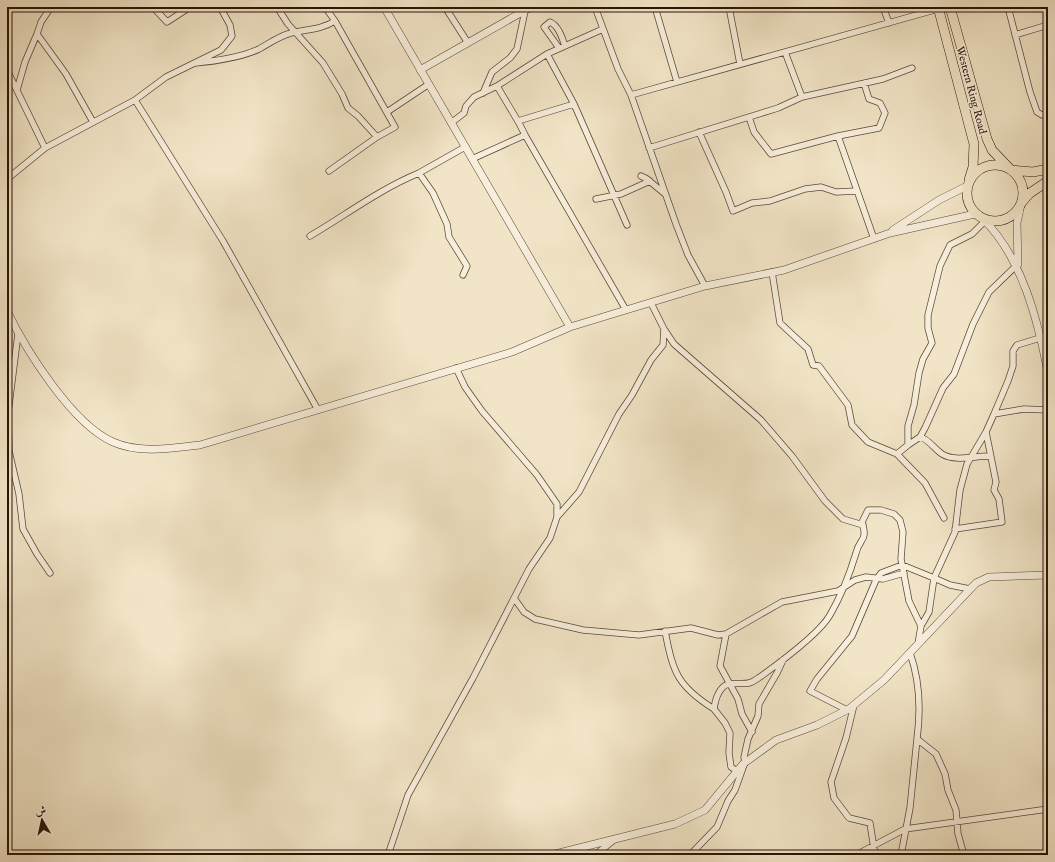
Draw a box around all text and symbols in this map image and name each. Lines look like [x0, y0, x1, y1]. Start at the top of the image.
street label: Western Ring Road [953, 45, 990, 136]
north arrow [22, 800, 62, 840]
text: ش [34, 803, 47, 819]

